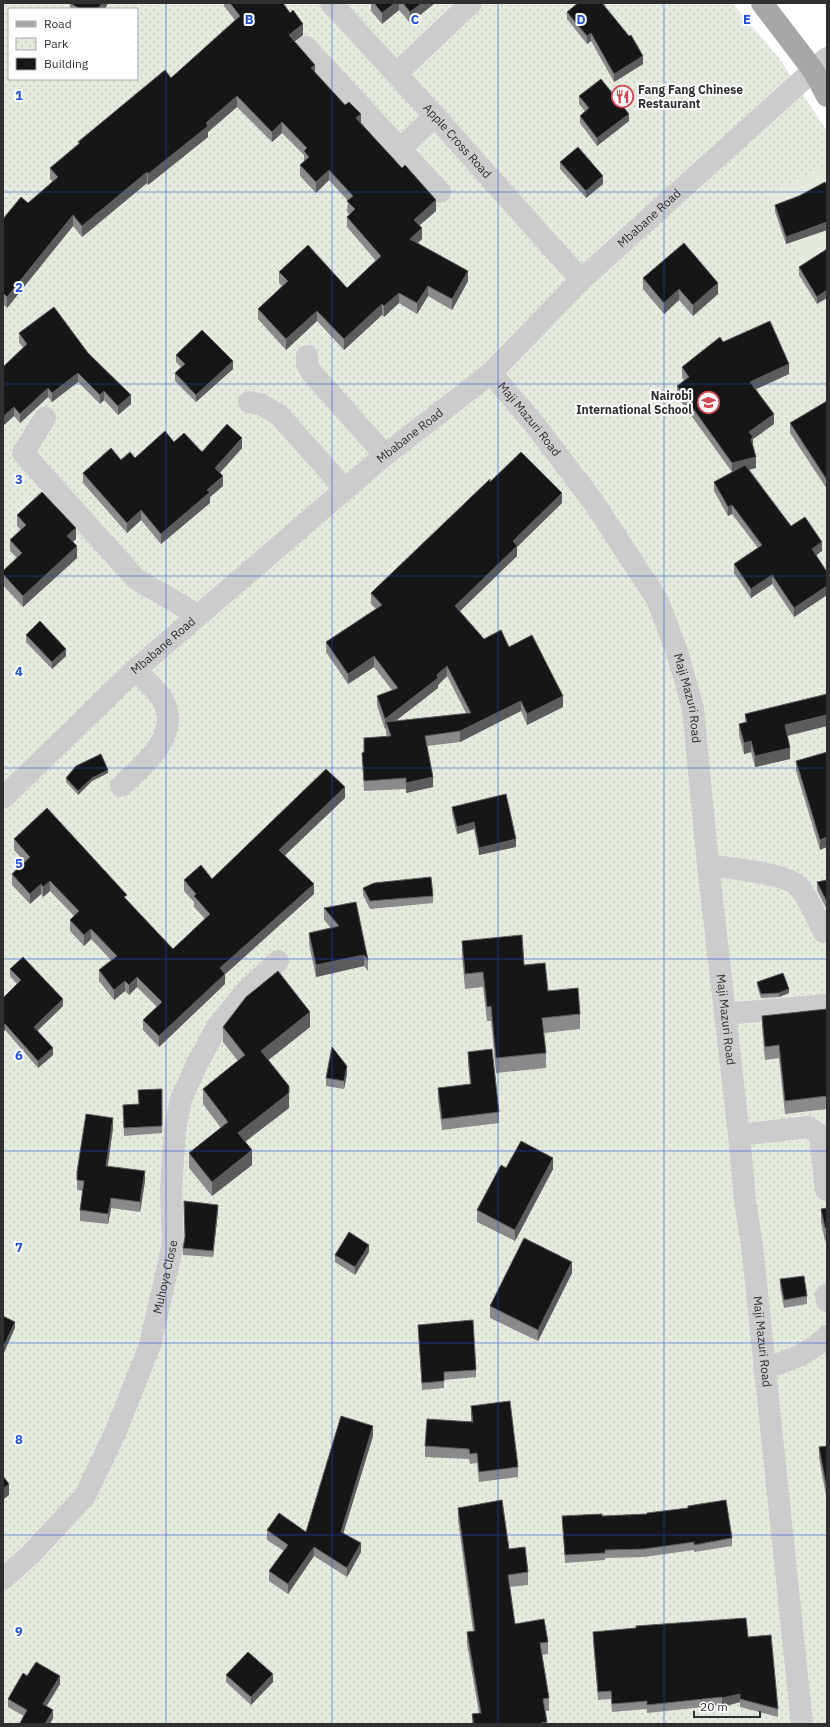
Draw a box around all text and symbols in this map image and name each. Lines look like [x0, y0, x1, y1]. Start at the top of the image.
legend [8, 8, 138, 80]
text: B [245, 11, 254, 28]
text: C [411, 11, 420, 28]
text: D [576, 11, 586, 28]
text: E [743, 11, 751, 28]
text: Road [44, 16, 72, 31]
text: Park [44, 36, 69, 51]
text: Building [44, 56, 89, 71]
place label: Fang Fang Chinese Restaurant [638, 82, 743, 111]
restaurant icon: Fang Fang Chinese Restaurant [610, 84, 636, 110]
text: 1 [15, 87, 23, 104]
street label: Apple Cross Road [420, 100, 495, 181]
street label: Mbabane Road [614, 186, 684, 251]
text: 2 [15, 279, 23, 296]
street label: Maji Mazuri Road [495, 379, 564, 459]
place label: Nairobi International School [576, 388, 692, 417]
school or university icon: Nairobi International School [695, 390, 721, 416]
street label: Mbabane Road [373, 405, 446, 466]
text: 3 [15, 471, 23, 488]
street label: Mbabane Road [127, 613, 198, 677]
street label: Maji Mazuri Road [671, 652, 704, 744]
text: 4 [15, 663, 23, 680]
text: 5 [15, 855, 23, 872]
street label: Maji Mazuri Road [714, 973, 739, 1066]
text: 6 [15, 1047, 23, 1064]
text: 7 [15, 1239, 23, 1256]
street label: Muhoya Close [149, 1240, 180, 1315]
street label: Maji Mazuri Road [750, 1295, 775, 1388]
text: 8 [15, 1431, 23, 1448]
text: 9 [15, 1623, 23, 1640]
scale bar [694, 1693, 760, 1719]
text: 20 m [700, 1699, 728, 1714]

